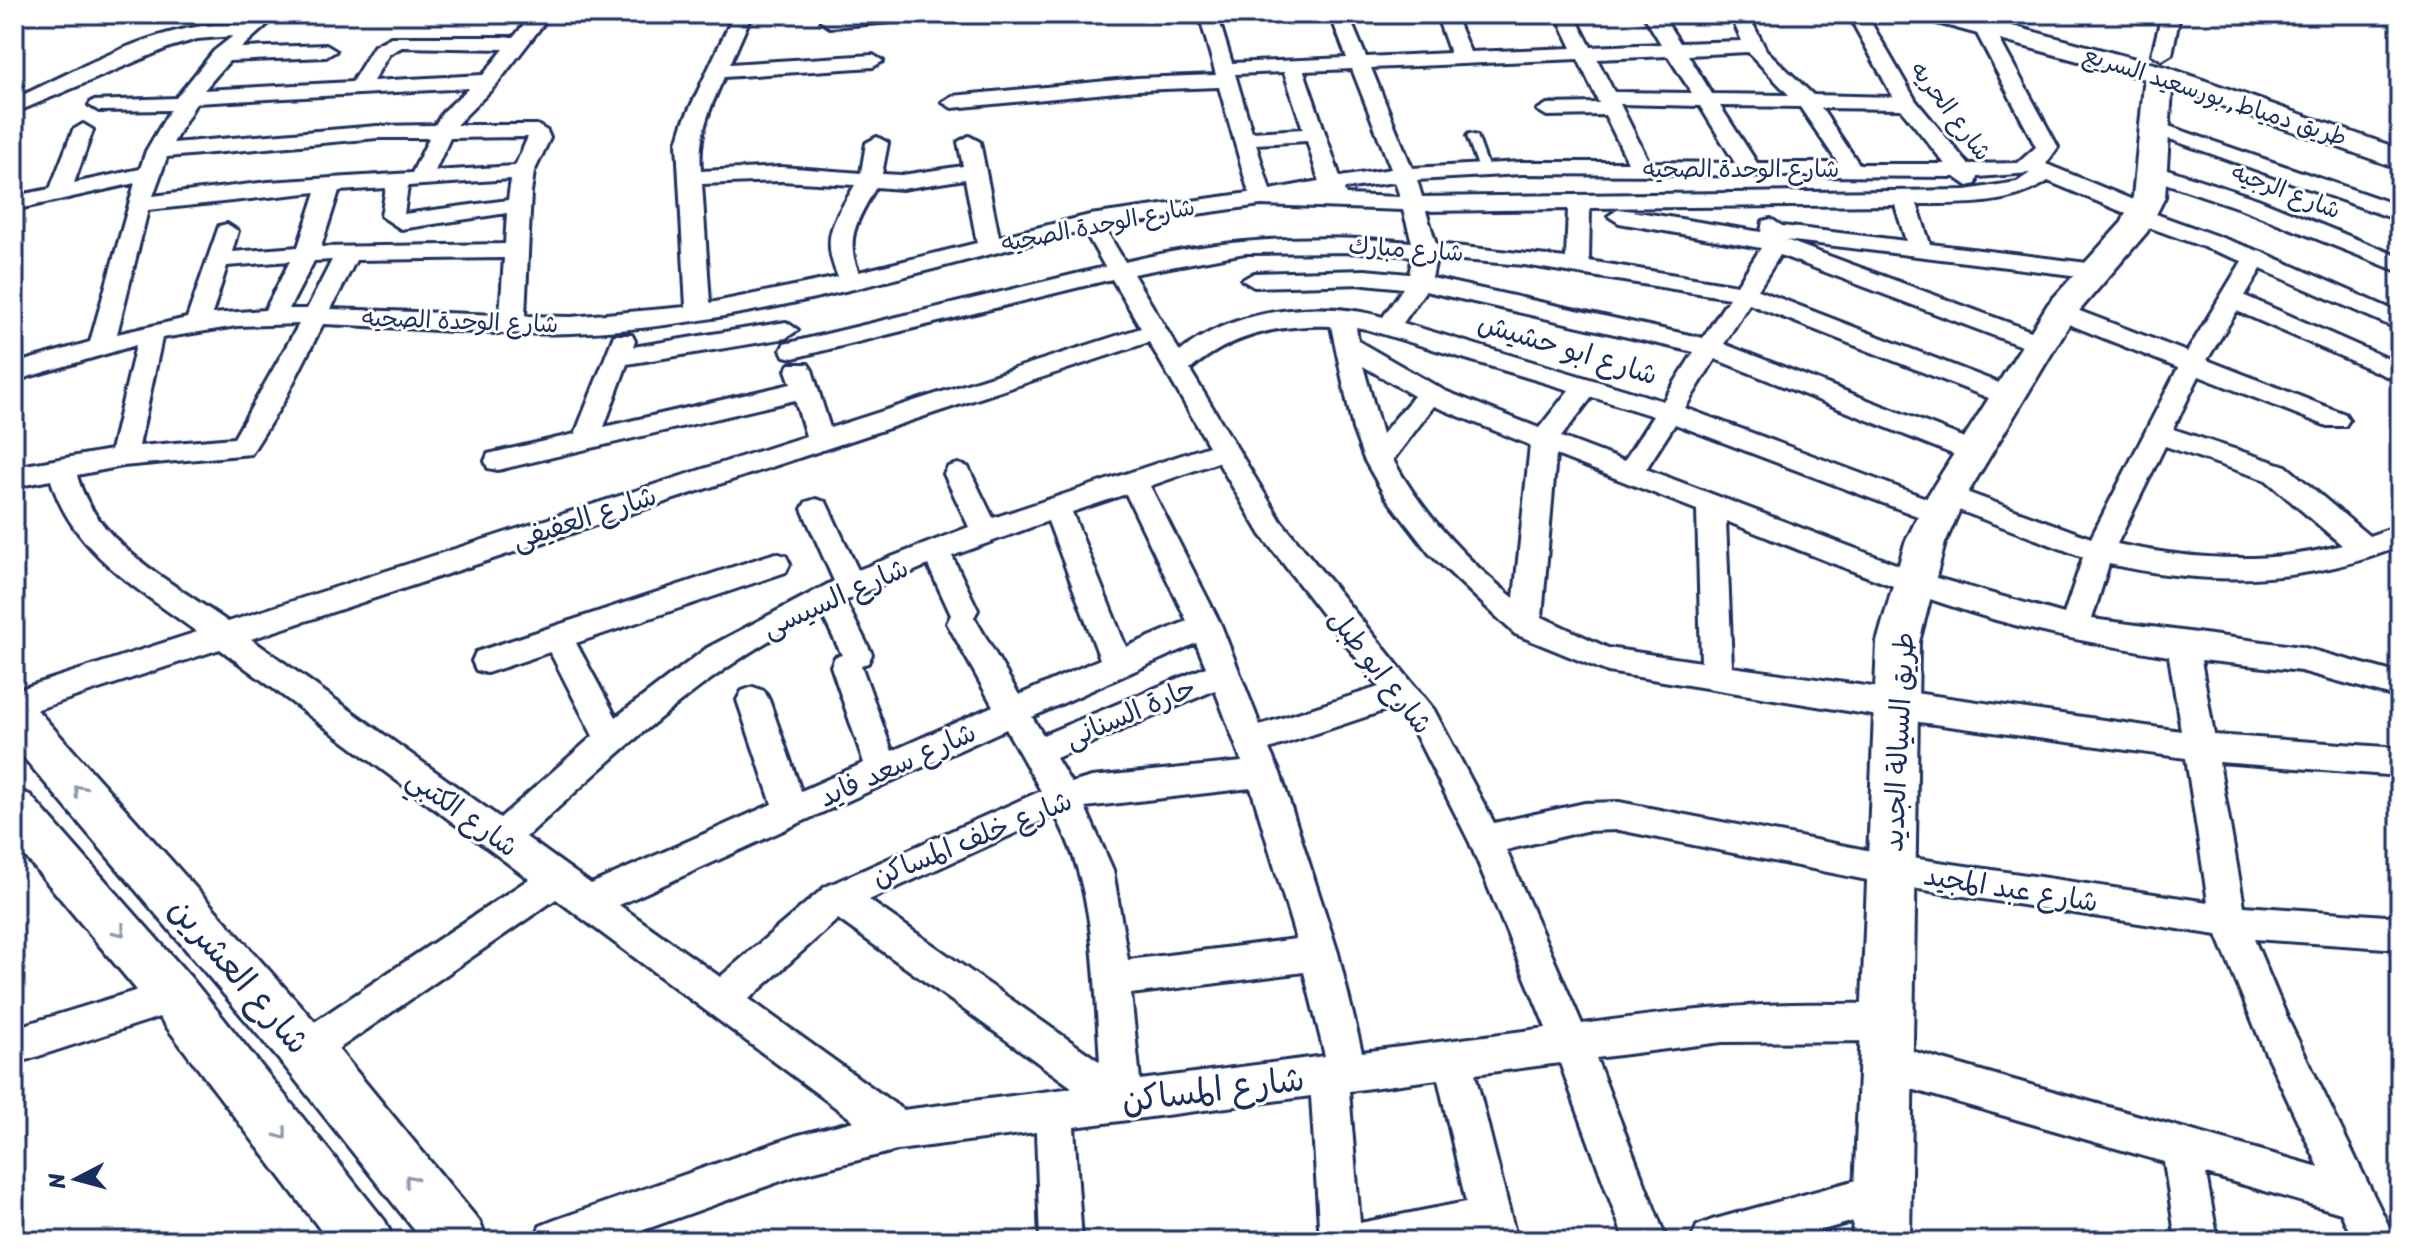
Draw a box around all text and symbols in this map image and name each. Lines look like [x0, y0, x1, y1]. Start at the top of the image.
street label: طريق دمياط, بورسعيد السريع [2077, 33, 2353, 159]
street label: شارع الحريه [1899, 52, 2003, 170]
street label: شارع الوحدة الصحيه [1643, 148, 1839, 190]
street label: شارع الرجيه [2225, 151, 2347, 231]
street label: شارع الوحدة الصحيه [997, 186, 1199, 264]
street label: شارع مبارك [1347, 224, 1465, 274]
street label: شارع الوحدة الصحيه [361, 297, 559, 345]
street label: شارع ابو حشيش [1472, 298, 1664, 399]
street label: شارع العفيفى [505, 471, 663, 564]
street label: شارع السيسى [754, 543, 917, 652]
street label: شارع ابو طبل [1315, 597, 1446, 745]
street label: طريق السيالة الجديد [1868, 631, 1929, 853]
street label: حارة السنانى [1057, 663, 1204, 762]
street label: شارع سعد فايد [810, 708, 984, 821]
street label: شارع الكتبي [396, 755, 529, 870]
street label: شارع خلف المساكن [865, 776, 1080, 901]
one-way arrow [74, 785, 89, 799]
street label: شارع عبد المجيد [1920, 851, 2102, 926]
street label: شارع العشرين [153, 883, 326, 1069]
one-way arrow [110, 922, 125, 936]
street label: شارع المساكن [1118, 1049, 1308, 1131]
one-way arrow [272, 1125, 287, 1139]
north arrow [36, 1139, 116, 1219]
text: N [36, 1171, 77, 1192]
one-way arrow [406, 1174, 420, 1189]

